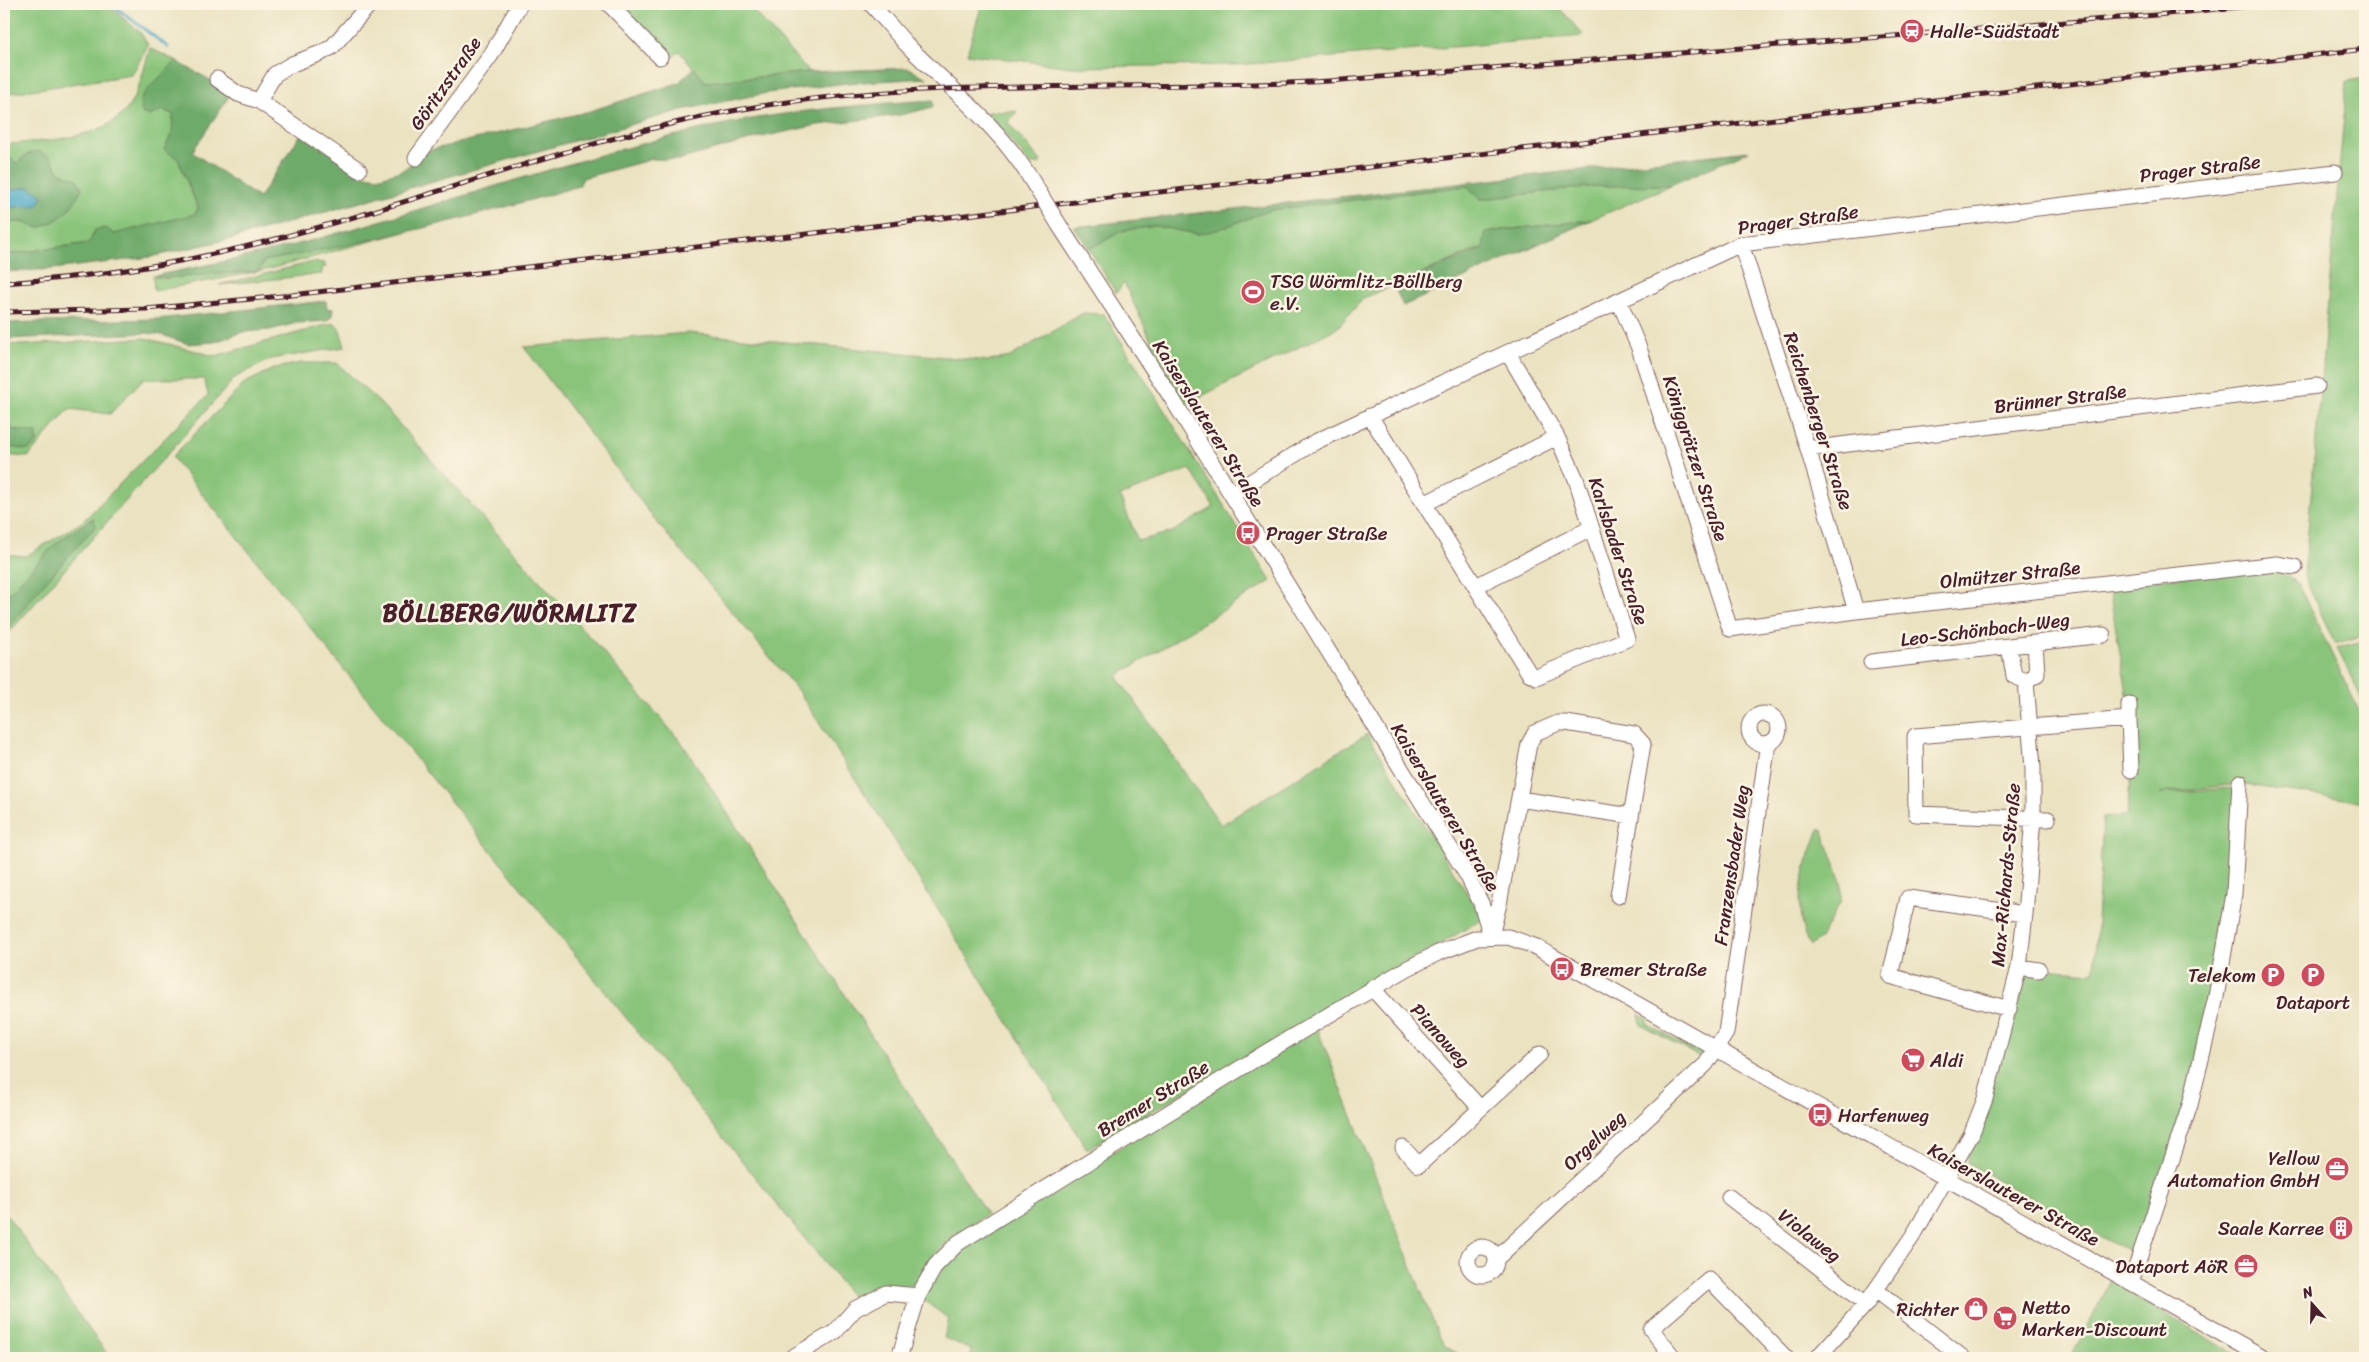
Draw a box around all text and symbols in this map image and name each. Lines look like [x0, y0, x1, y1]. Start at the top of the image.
place label: Halle-Südstadt [1930, 15, 2059, 48]
station icon: Halle-Südstadt [1899, 18, 1925, 44]
street label: Göritzstraße [401, 29, 490, 137]
street label: Prager Straße [2138, 145, 2263, 192]
street label: Prager Straße [1736, 195, 1861, 244]
place label: TSG Wörmlitz-Böllberg e.V. [1270, 265, 1463, 320]
sports icon: TSG Wörmlitz-Böllberg e.V. [1240, 279, 1266, 305]
street label: Reichenberger Straße [1774, 328, 1863, 515]
street label: Kaiserslauterer Straße [1144, 333, 1274, 514]
street label: Königgrätzer Straße [1653, 371, 1738, 545]
street label: Brünner Straße [1992, 374, 2128, 423]
street label: Karlsbader Straße [1579, 473, 1658, 630]
place label: Prager Straße [1266, 517, 1388, 550]
bus stop icon: Prager Straße [1235, 520, 1261, 546]
street label: Olmützer Straße [1938, 551, 2082, 598]
district label: BÖLLBERG/WÖRMLITZ [383, 592, 637, 634]
street label: Leo-Schönbach-Weg [1898, 603, 2072, 656]
street label: Kaiserslauterer Straße [1382, 716, 1509, 898]
street label: Max-Richards-Straße [1981, 782, 2030, 968]
street label: Franzensbader Weg [1704, 783, 1759, 948]
place label: Bremer Straße [1580, 953, 1707, 986]
bus stop icon: Bremer Straße [1549, 956, 1575, 982]
place label: Telekom [2188, 959, 2256, 992]
parking icon: Telekom [2260, 962, 2286, 988]
parking icon: Dataport [2300, 962, 2326, 988]
place label: Dataport [2276, 986, 2350, 1019]
street label: Pianoweg [1402, 995, 1479, 1076]
place label: Aldi [1929, 1044, 1964, 1077]
supermarket icon: Aldi [1900, 1047, 1926, 1073]
street label: Bremer Straße [1091, 1051, 1216, 1146]
place label: Harfenweg [1838, 1099, 1929, 1132]
street label: Orgelweg [1555, 1102, 1634, 1179]
bus stop icon: Harfenweg [1807, 1102, 1833, 1128]
street label: Kaiserslauterer Straße [1922, 1133, 2106, 1256]
place label: Yellow Automation GmbH [2167, 1142, 2321, 1197]
office icon: Yellow Automation GmbH [2324, 1156, 2350, 1182]
street label: Violaweg [1771, 1200, 1849, 1271]
place label: Saale Karree [2218, 1212, 2324, 1245]
building icon: Saale Karree [2328, 1215, 2354, 1241]
place label: Dataport AöR [2115, 1250, 2228, 1283]
office icon: Dataport AöR [2233, 1253, 2259, 1279]
text: N [2298, 1279, 2317, 1306]
north arrow [2286, 1280, 2336, 1330]
place label: Netto Marken-Discount [2022, 1291, 2167, 1346]
place label: Richter [1897, 1293, 1959, 1326]
shop icon: Richter [1963, 1296, 1989, 1322]
supermarket icon: Netto Marken-Discount [1992, 1305, 2018, 1331]

